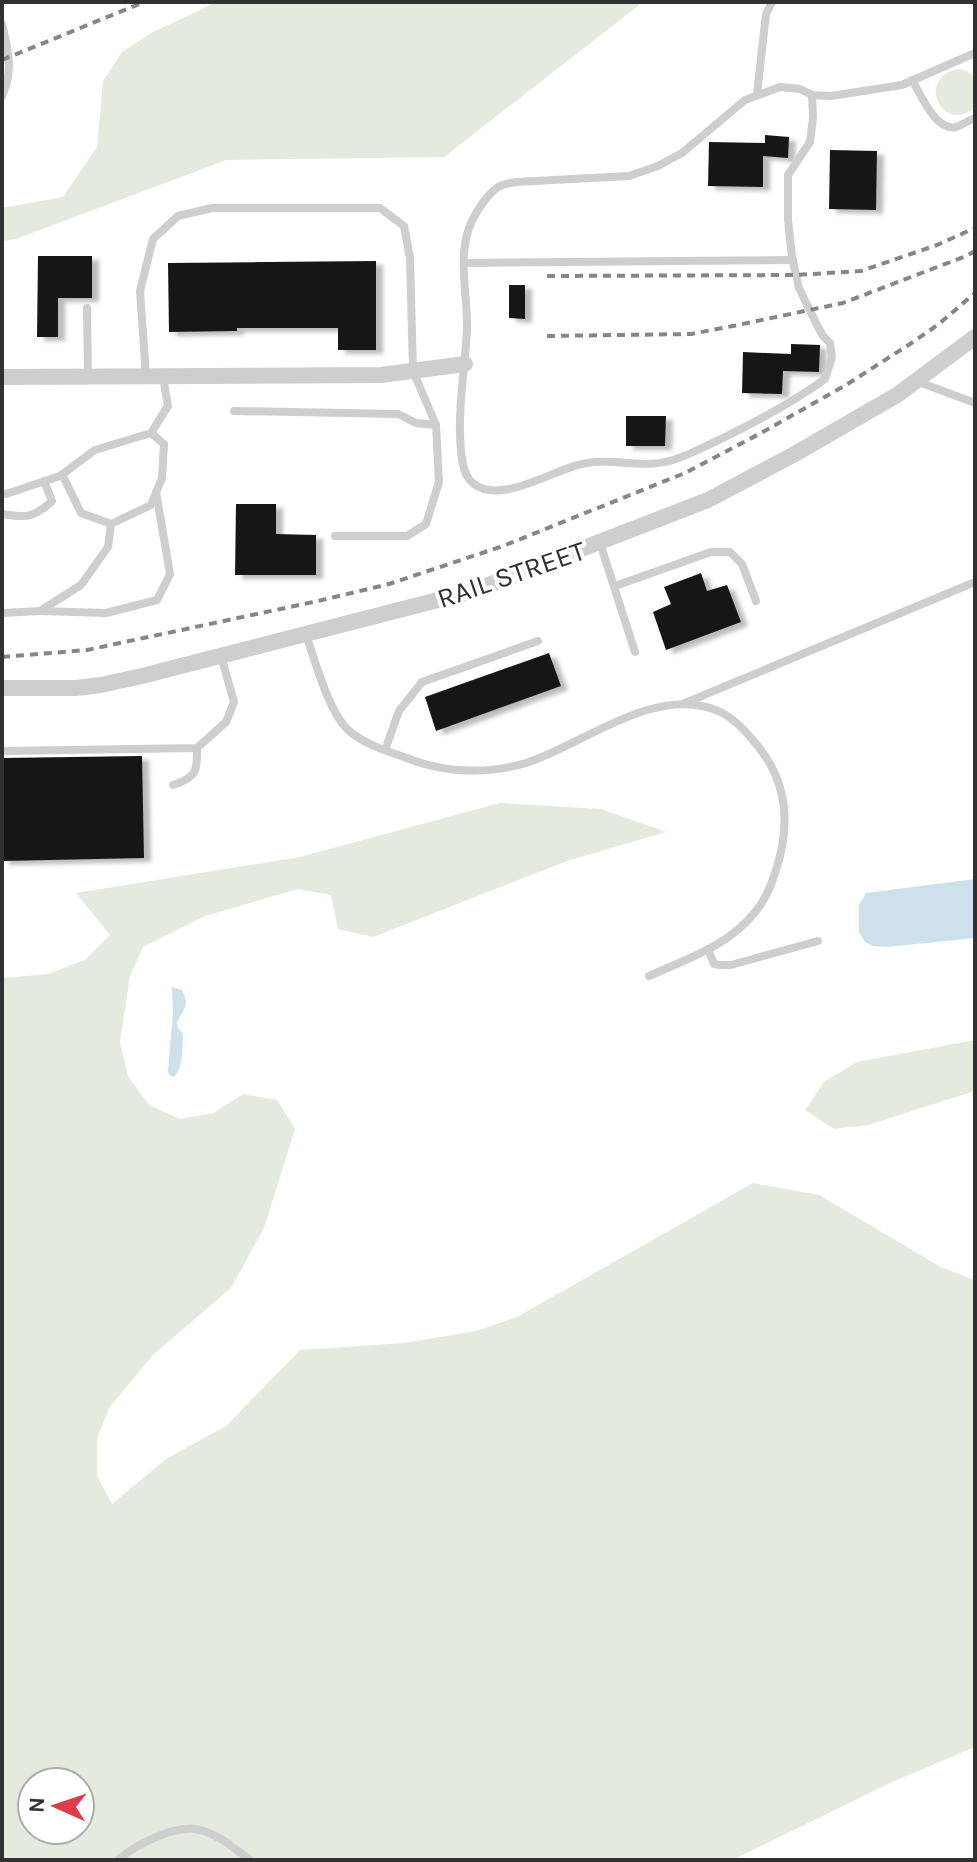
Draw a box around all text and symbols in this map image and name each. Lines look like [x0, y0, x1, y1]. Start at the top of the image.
street label: RAIL STREET [433, 534, 590, 615]
north arrow [16, 1766, 96, 1846]
text: N [24, 1796, 50, 1814]

